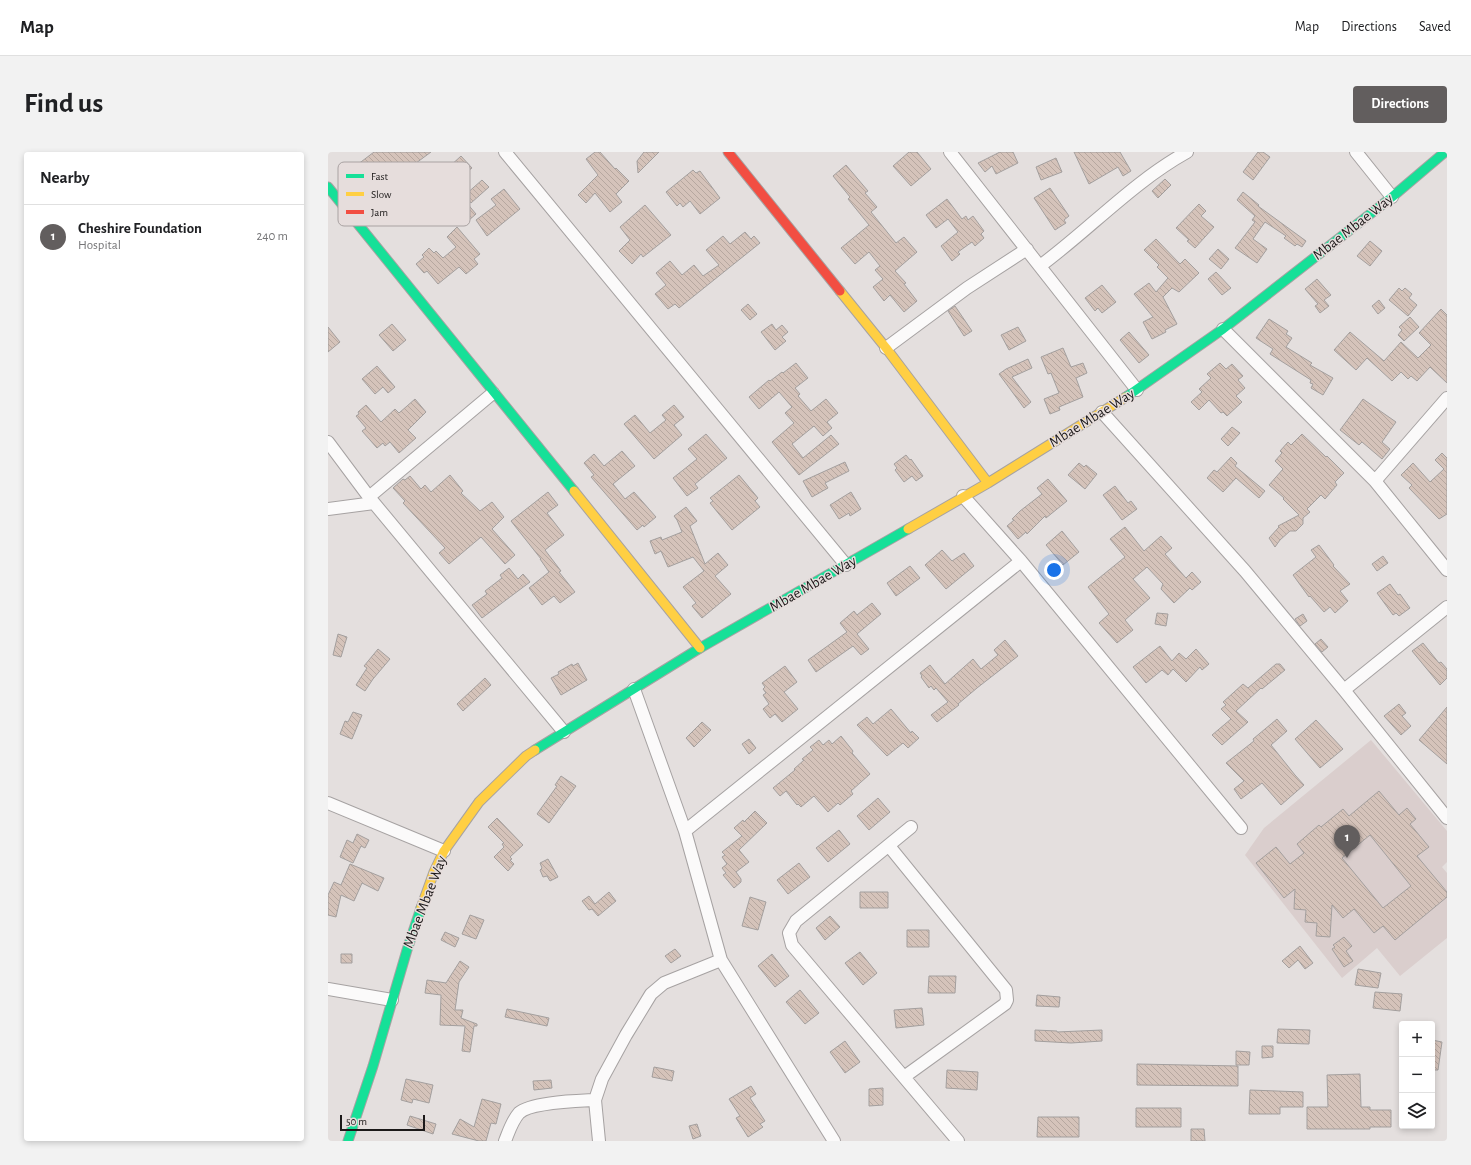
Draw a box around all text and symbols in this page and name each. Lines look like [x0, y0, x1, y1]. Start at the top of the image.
text: Map [20, 18, 54, 37]
text: Map [1295, 20, 1319, 34]
text: Directions [1341, 20, 1397, 34]
text: Saved [1419, 20, 1451, 34]
button: Directions [1353, 86, 1447, 123]
text: Find us [24, 90, 103, 118]
legend [338, 162, 470, 226]
text: Nearby [40, 169, 90, 186]
text: Fast [371, 171, 389, 182]
text: Slow [371, 189, 392, 200]
street label: Mbae Mbae Way [1310, 191, 1396, 263]
text: Jam [371, 207, 388, 218]
text: Cheshire Foundation [78, 221, 202, 236]
text: 1 [51, 230, 55, 243]
text: 240 m [256, 230, 288, 243]
text: Hospital [78, 239, 121, 252]
street label: Mbae Mbae Way [1047, 386, 1138, 450]
street label: Mbae Mbae Way [767, 553, 859, 615]
your location [1044, 560, 1064, 580]
pin: 1 [1334, 825, 1360, 858]
street label: Mbae Mbae Way [401, 853, 450, 950]
map controls [1399, 1021, 1435, 1129]
button: + [1399, 1021, 1435, 1057]
button: − [1399, 1057, 1435, 1093]
button: layers [1399, 1093, 1435, 1129]
scale bar [340, 1113, 425, 1132]
text: 50 m [346, 1116, 367, 1127]

